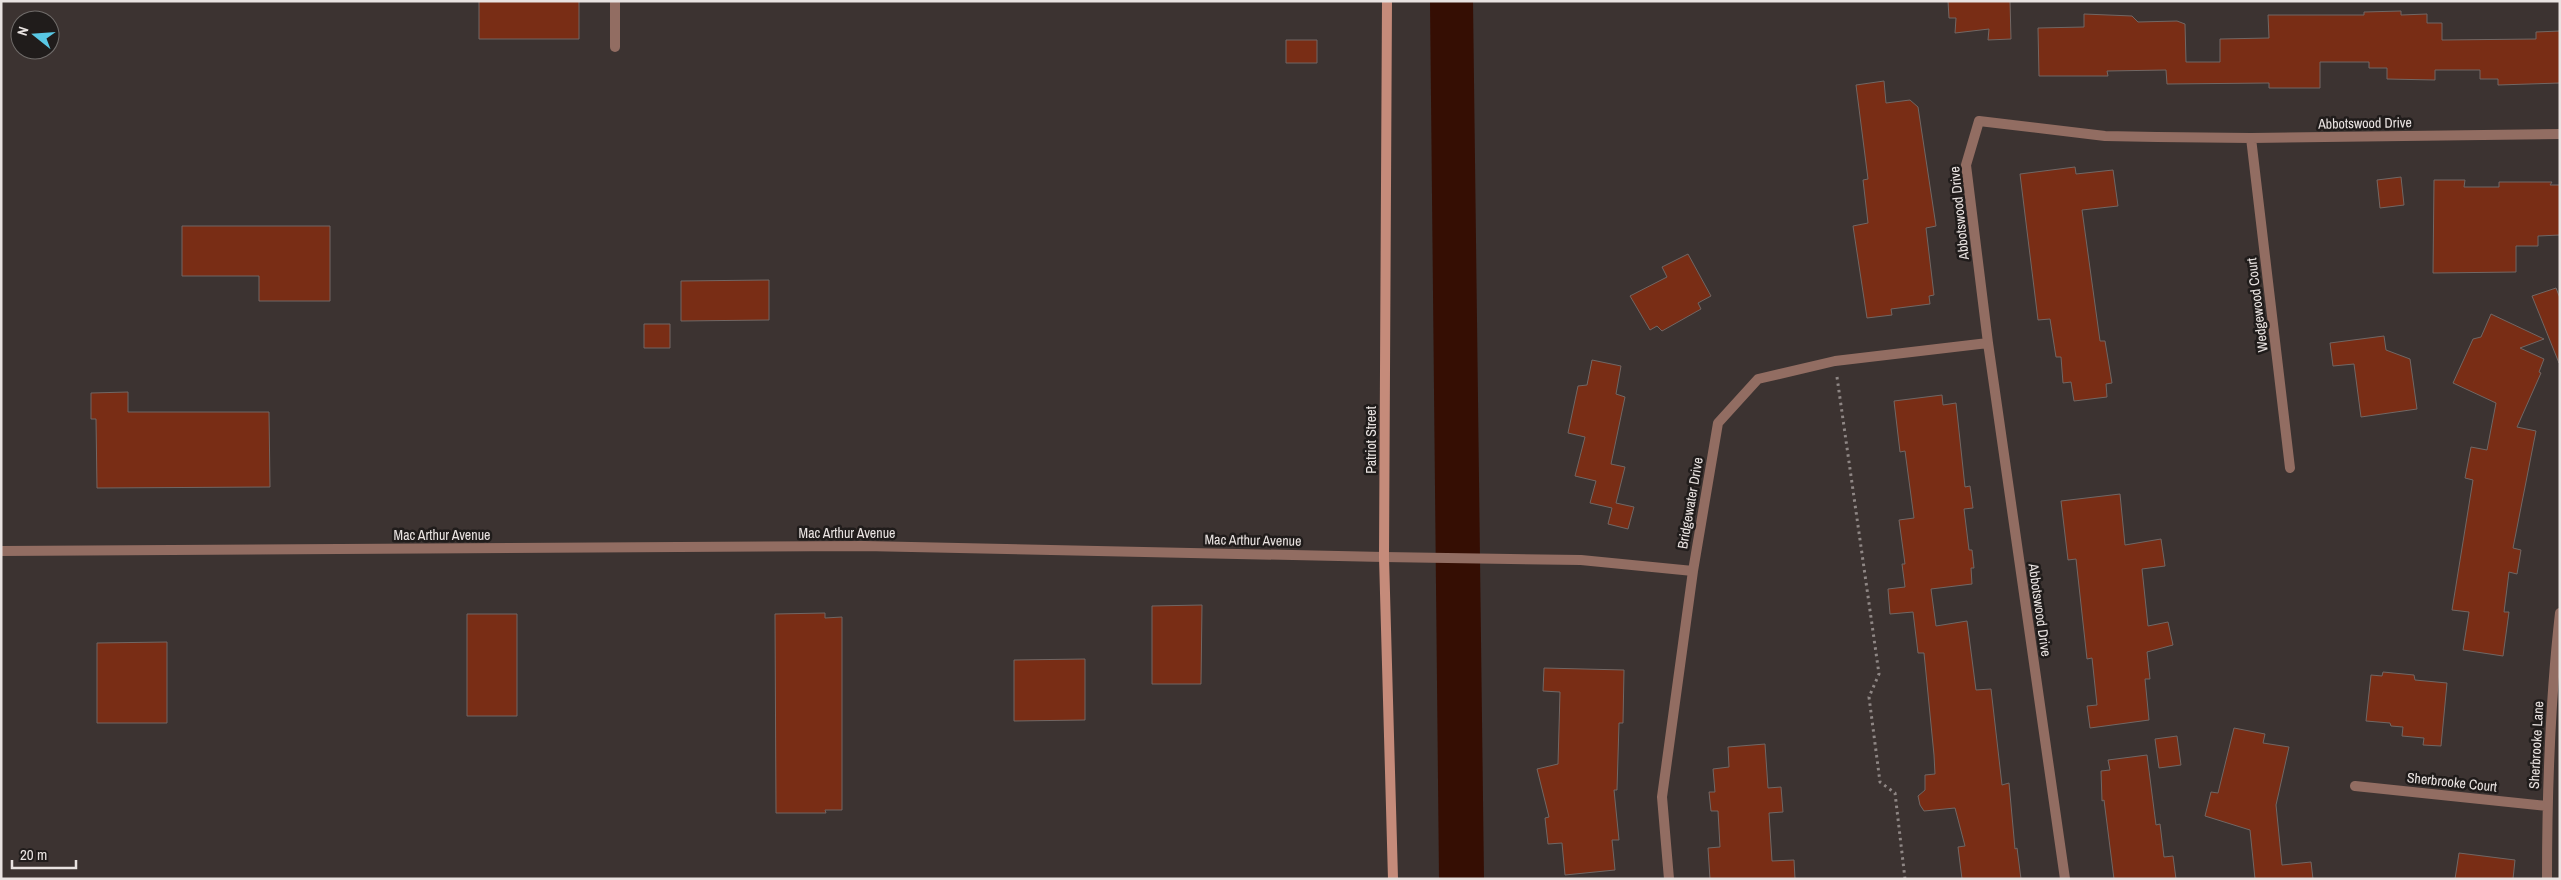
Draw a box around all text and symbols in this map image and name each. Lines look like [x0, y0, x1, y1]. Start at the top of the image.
north arrow [10, 10, 60, 60]
text: N [13, 25, 32, 38]
street label: Abbotswood Drive [2317, 113, 2412, 133]
street label: Abbotswood Drive [1945, 165, 1973, 262]
street label: Wedgewood Court [2242, 257, 2272, 353]
street label: Patriot Street [1362, 406, 1380, 474]
street label: Bridgewater Drive [1673, 456, 1707, 550]
street label: Mac Arthur Avenue [799, 524, 895, 542]
street label: Mac Arthur Avenue [394, 526, 490, 544]
street label: Mac Arthur Avenue [1204, 530, 1302, 550]
street label: Abbotswood Drive [2024, 561, 2055, 658]
street label: Sherbrooke Lane [2525, 701, 2547, 789]
street label: Sherbrooke Court [2406, 768, 2498, 796]
scale bar [12, 838, 76, 870]
text: 20 m [20, 844, 47, 865]

